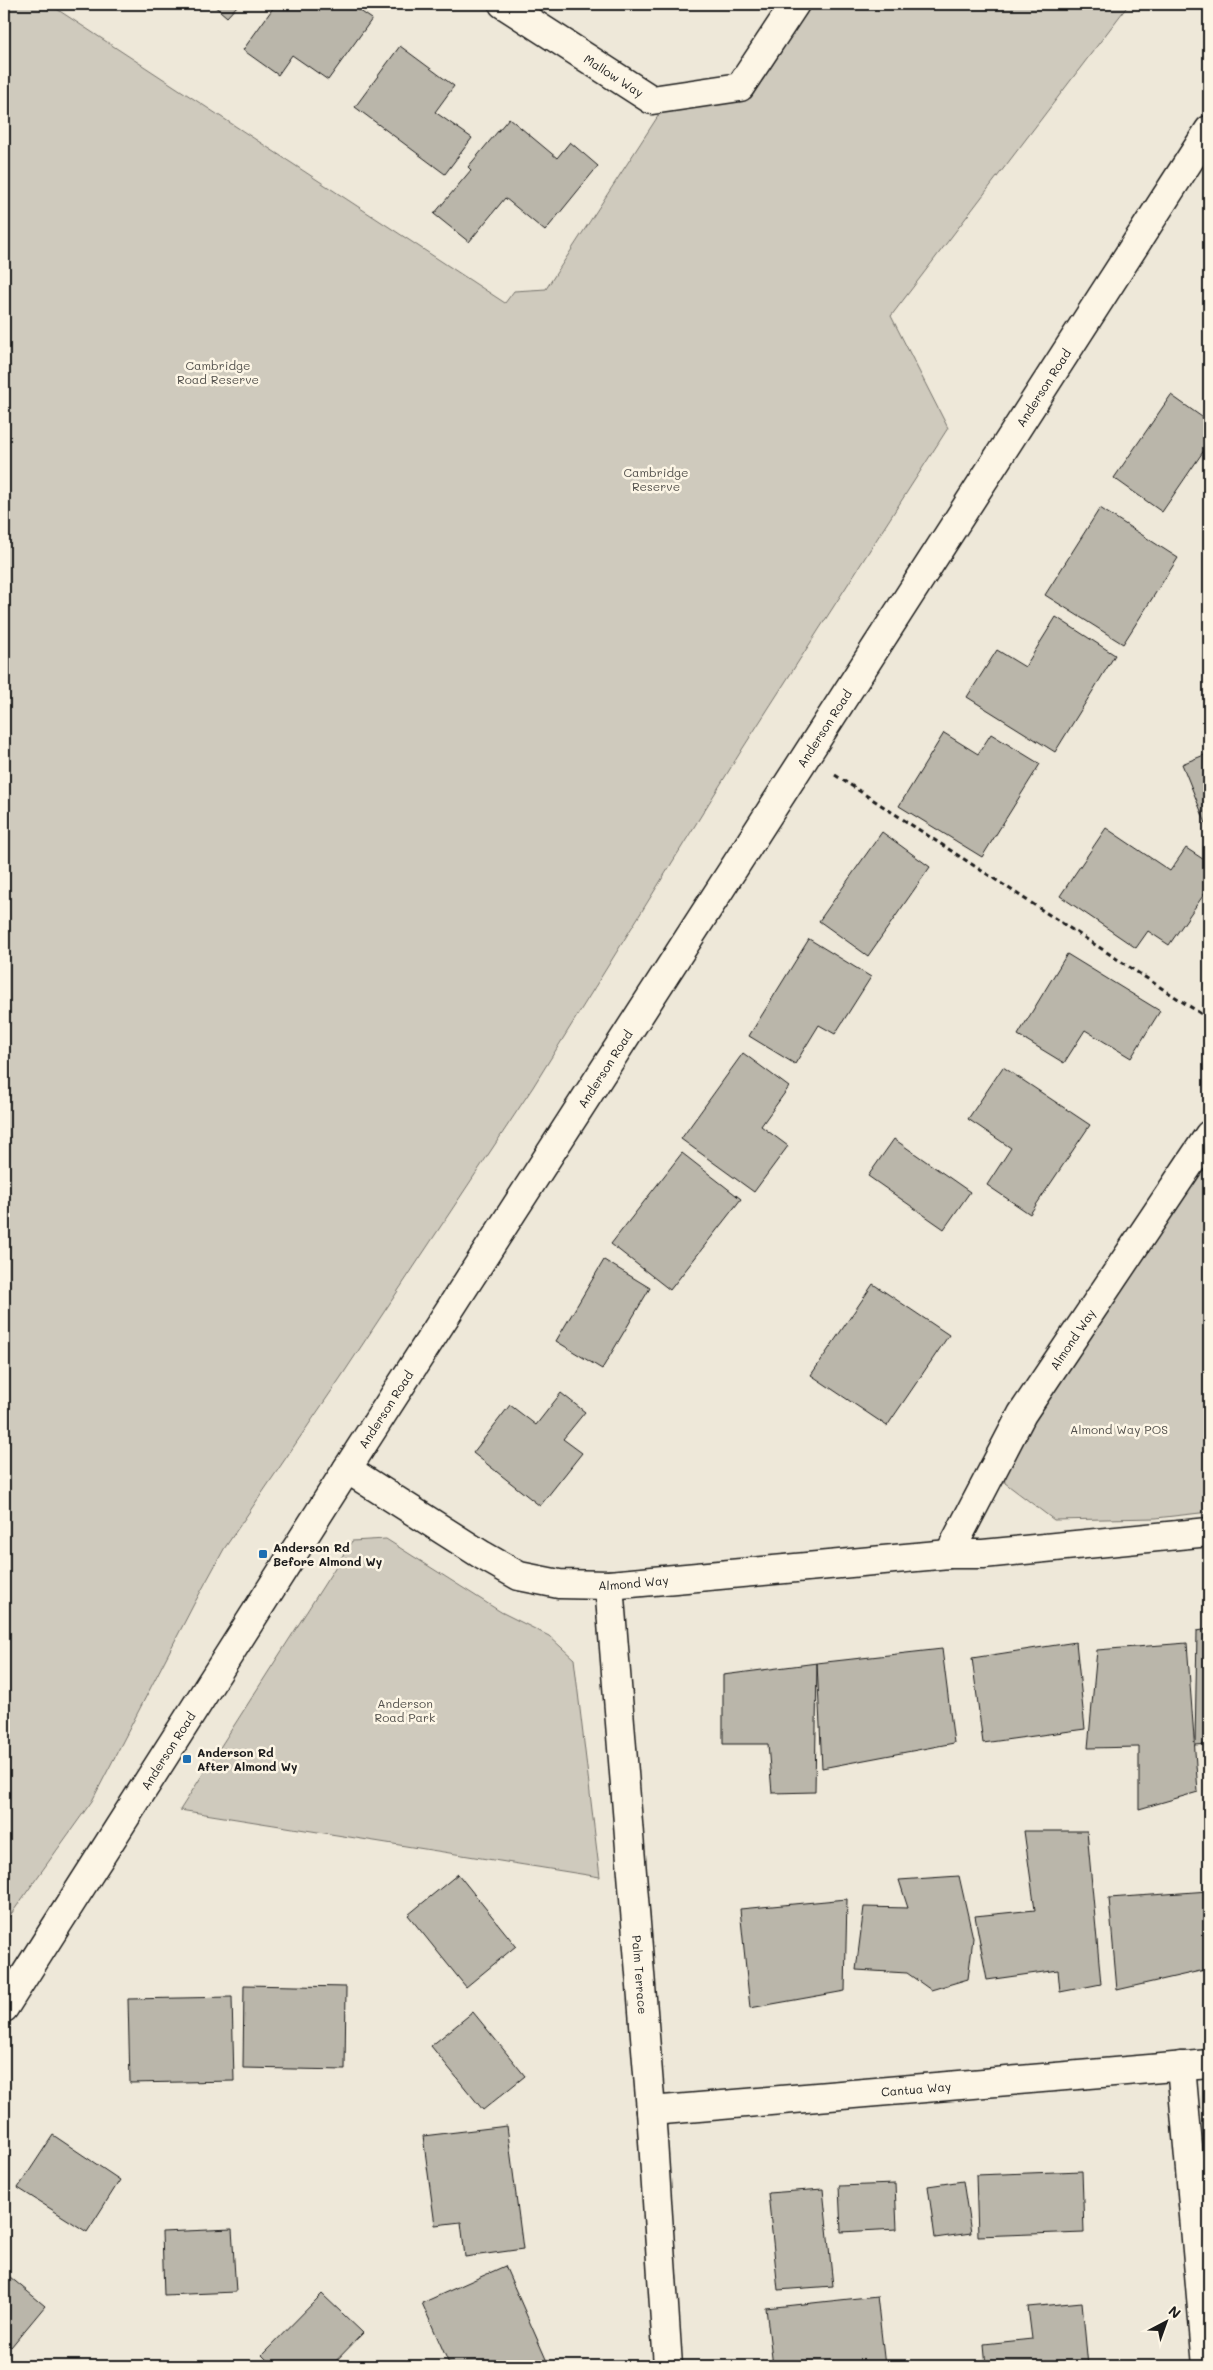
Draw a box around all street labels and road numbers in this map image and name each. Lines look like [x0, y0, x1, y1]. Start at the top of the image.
street label: Mallow Way [581, 50, 647, 101]
street label: Anderson Road [1012, 345, 1074, 430]
street label: Anderson Road [793, 686, 855, 770]
street label: Anderson Road [574, 1026, 636, 1111]
street label: Almond Way [1046, 1305, 1098, 1373]
street label: Anderson Road [355, 1367, 417, 1451]
street label: Almond Way [598, 1572, 669, 1593]
street label: Anderson Road [137, 1708, 199, 1793]
street label: Palm Terrace [629, 1935, 651, 2015]
street label: Cantua Way [880, 2078, 952, 2100]

